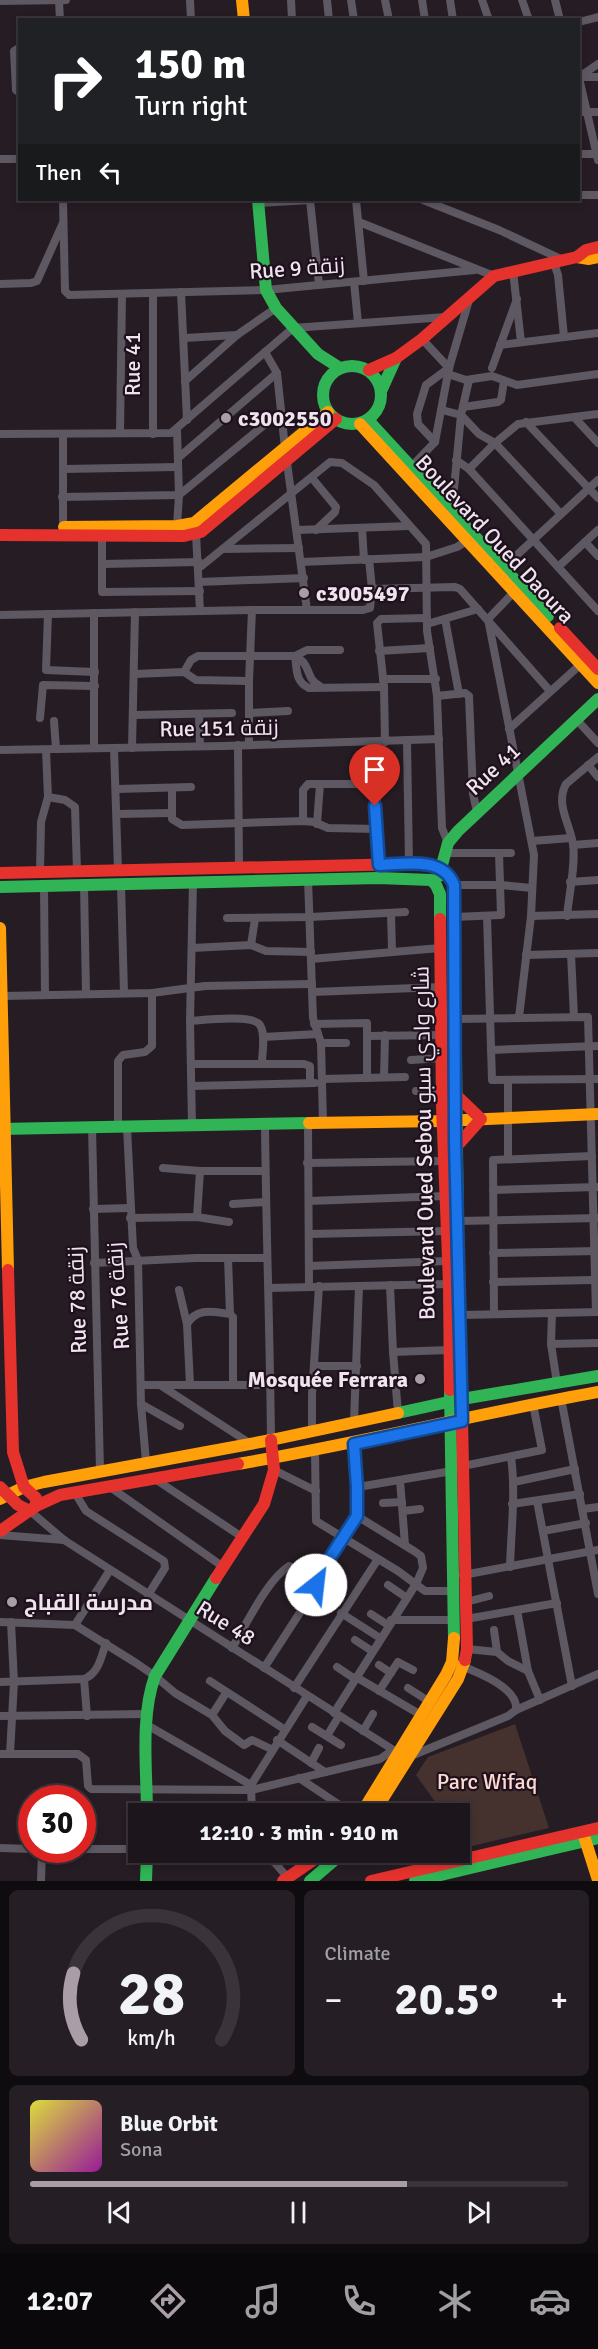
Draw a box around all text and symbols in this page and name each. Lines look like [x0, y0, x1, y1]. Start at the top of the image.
text: 150 m [135, 39, 246, 90]
icon: right [36, 42, 114, 120]
text: Turn right [135, 90, 248, 123]
icon: left [94, 156, 127, 189]
text: Then [36, 159, 82, 186]
street label: Rue 9 زنقة [248, 251, 346, 285]
street label: Rue 41 [119, 332, 146, 396]
place label: c3002550 [238, 405, 332, 432]
marker: c3002550 [219, 411, 233, 425]
street label: Boulevard Oued Daoura [410, 449, 580, 629]
place label: c3005497 [316, 580, 410, 607]
marker: c3005497 [297, 586, 311, 600]
street label: Rue 151 زنقة [159, 713, 279, 743]
street label: Rue 41 [460, 737, 526, 801]
pin [349, 744, 400, 806]
icon: arrive [358, 753, 391, 786]
street label: Boulevard Oued Sebou شارع وادي سبو [407, 966, 444, 1320]
street label: Rue 76 زنقة [101, 1241, 135, 1351]
street label: Rue 78 زنقة [62, 1246, 92, 1354]
place label: Mosquée Ferrara [248, 1366, 408, 1393]
marker: Mosquée Ferrara [413, 1372, 427, 1386]
position arrow [284, 1553, 348, 1617]
place label: مدرسة القباج [24, 1589, 153, 1617]
marker: مدرسة القباج [5, 1595, 19, 1609]
street label: Rue 48 [192, 1595, 260, 1651]
park label: Parc Wifaq [437, 1768, 537, 1795]
speed limit sign: 30 [18, 1785, 96, 1863]
text: 12:10 · 3 min · 910 m [199, 1819, 399, 1846]
text: Climate [325, 1941, 390, 1966]
text: 28 [118, 1955, 185, 2032]
text: 20.5° [394, 1972, 498, 2027]
text: − [325, 1980, 342, 2021]
text: + [550, 1980, 568, 2021]
text: km/h [127, 2025, 176, 2051]
text: Blue Orbit [120, 2110, 218, 2137]
text: Sona [120, 2137, 163, 2162]
icon: previous [103, 2196, 136, 2229]
icon: pause [282, 2196, 315, 2229]
icon: next [462, 2196, 495, 2229]
icon: directions [147, 2280, 189, 2322]
icon: music [242, 2280, 284, 2322]
icon: phone [338, 2280, 380, 2322]
icon: climate [434, 2280, 476, 2322]
icon: car [529, 2280, 571, 2322]
text: 12:07 [27, 2285, 93, 2318]

